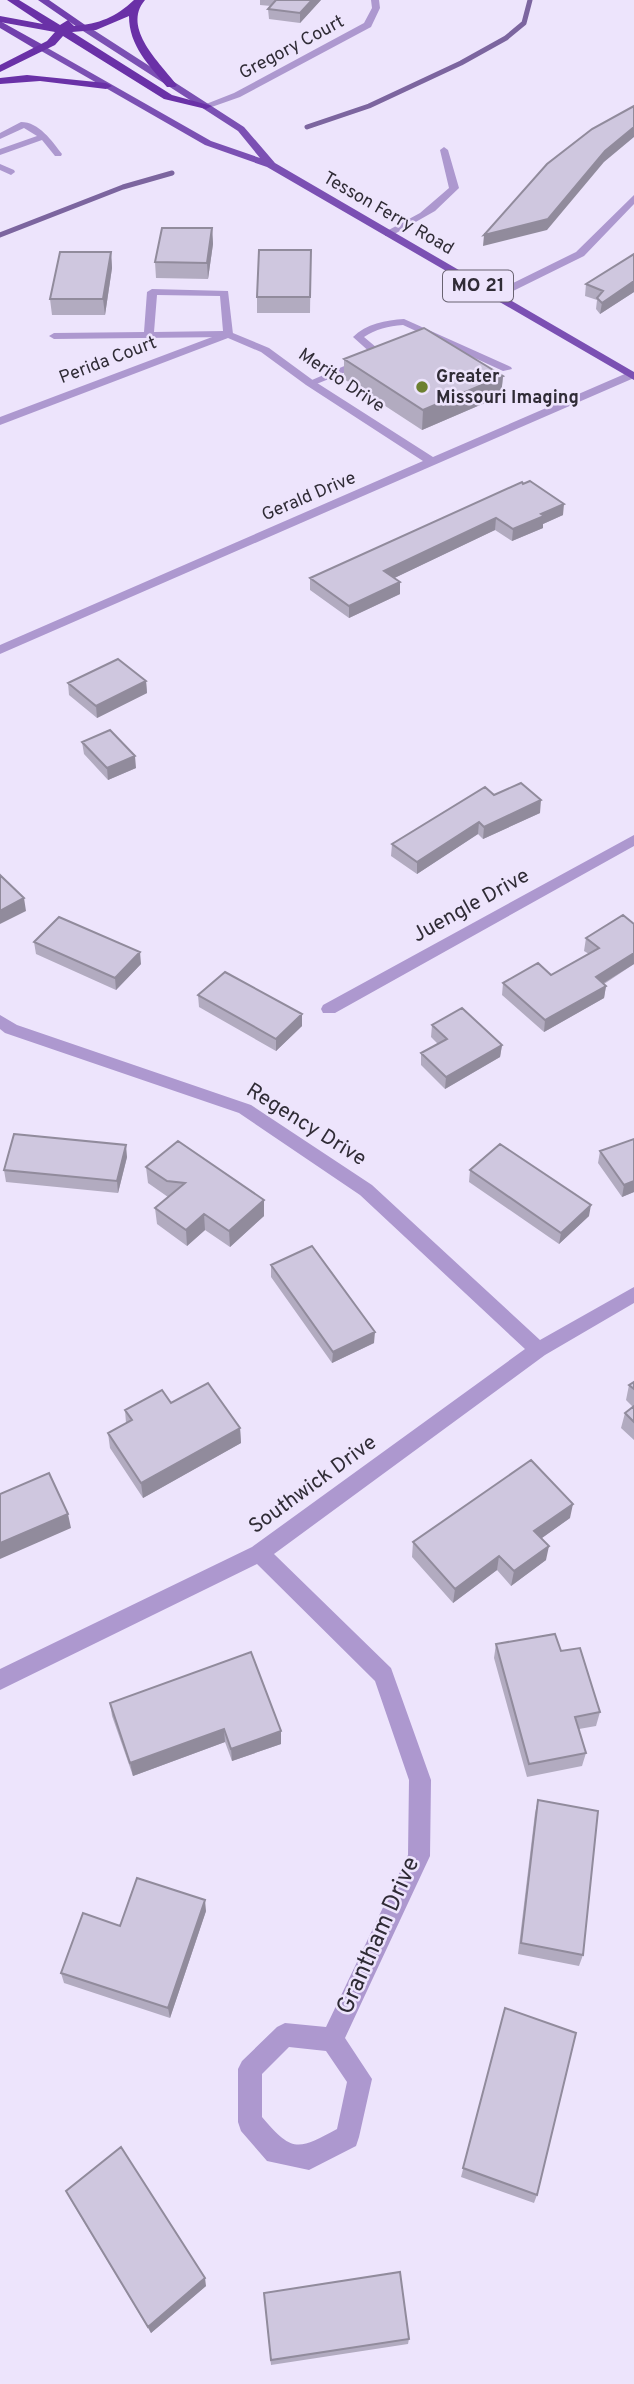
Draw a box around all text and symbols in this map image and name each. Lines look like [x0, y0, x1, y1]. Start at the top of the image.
street label: Gregory Court [235, 11, 349, 85]
street label: Tesson Ferry Road [318, 167, 458, 261]
road number: MO 21 [443, 270, 513, 302]
street label: Perida Court [56, 332, 160, 390]
street label: Merito Drive [293, 344, 389, 418]
place label: Greater Missouri Imaging [436, 366, 579, 410]
marker: Greater Missouri Imaging [414, 379, 430, 395]
street label: Gerald Drive [258, 467, 360, 527]
street label: Juengle Drive [408, 863, 534, 949]
street label: Regency Drive [241, 1077, 371, 1173]
street label: Southwick Drive [244, 1430, 382, 1540]
street label: Grantham Drive [331, 1852, 427, 2020]

